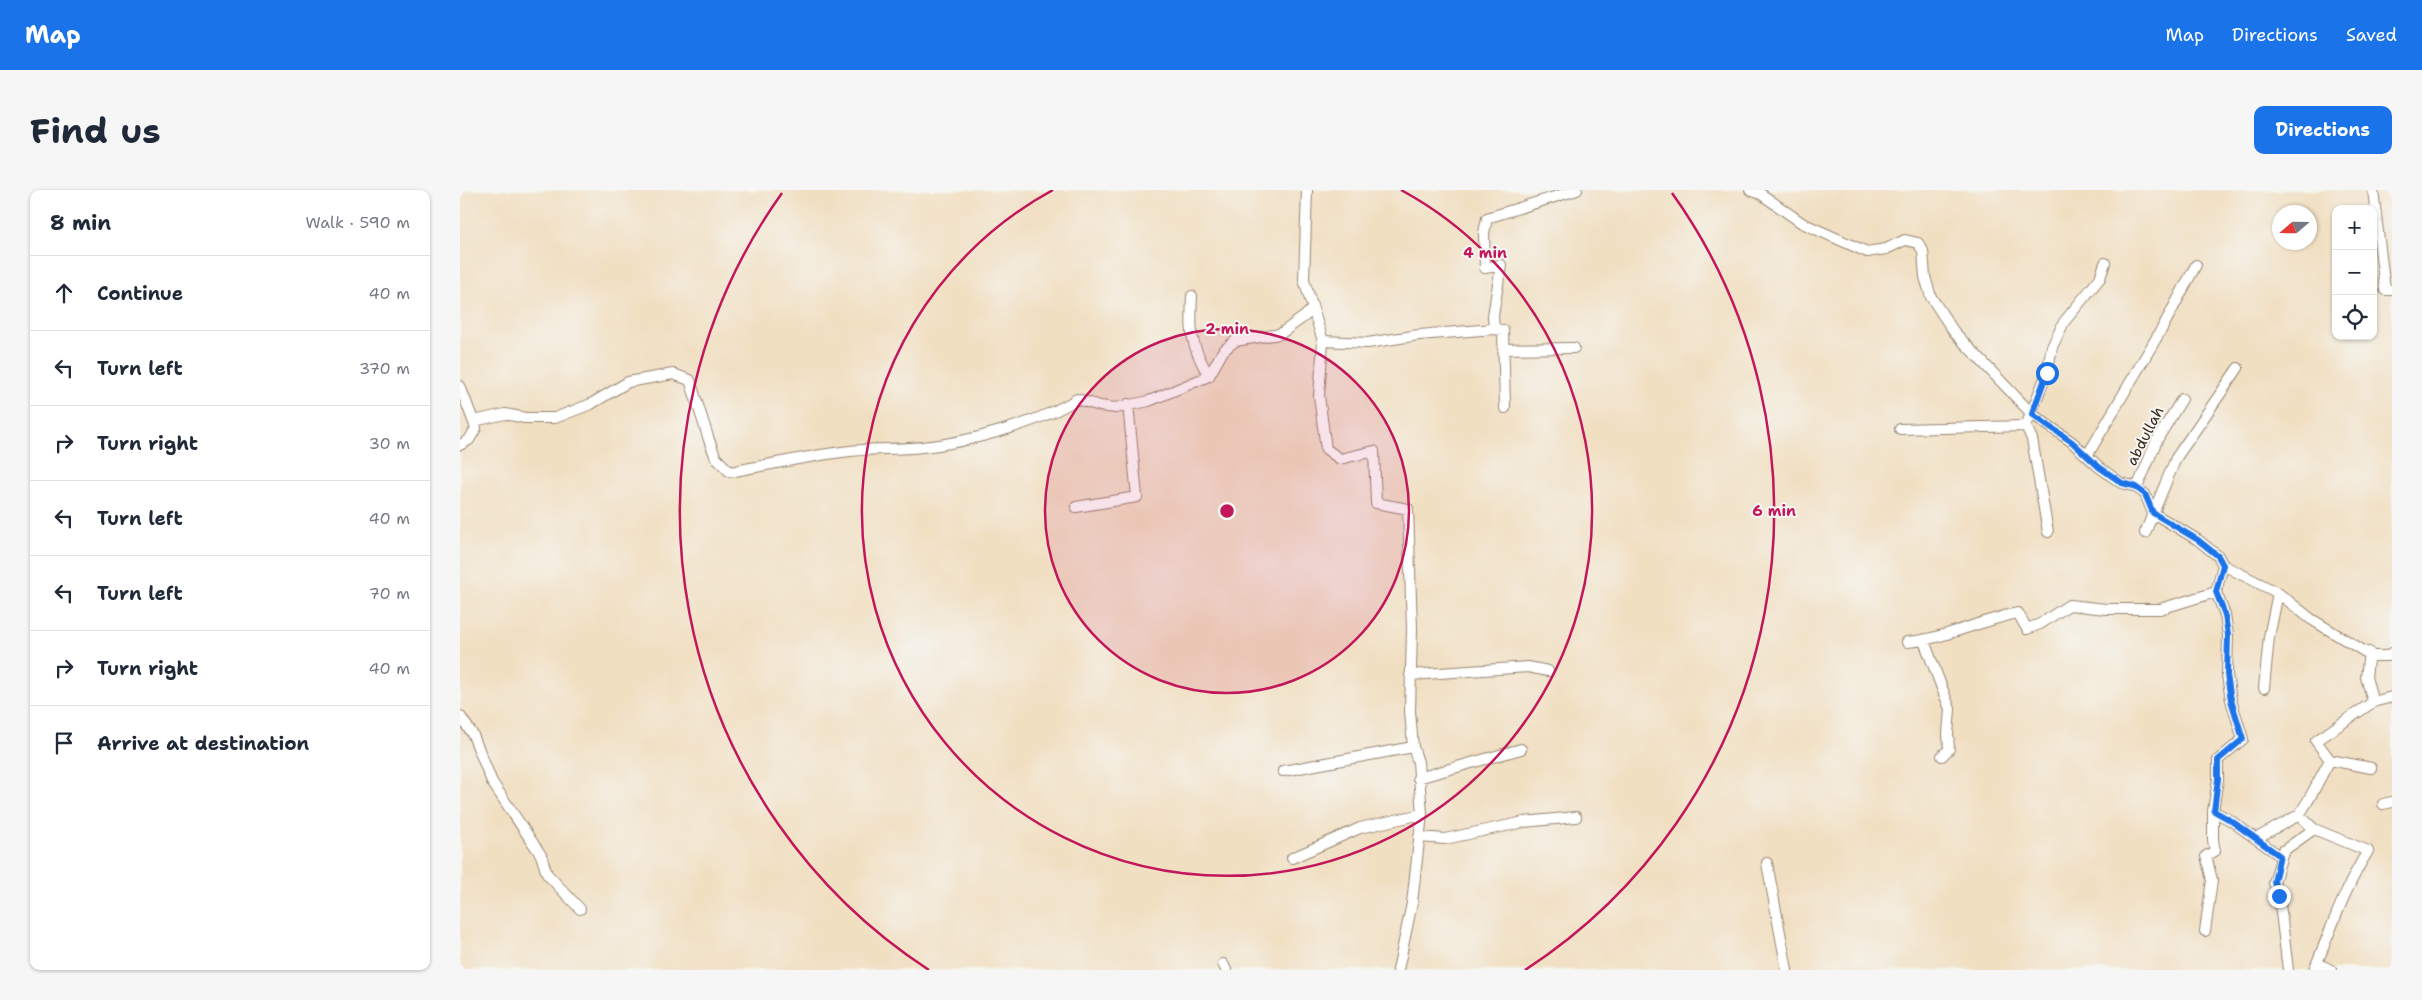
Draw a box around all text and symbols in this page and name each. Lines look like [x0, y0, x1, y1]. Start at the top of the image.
text: Map [25, 19, 81, 51]
text: Map [2166, 23, 2204, 47]
text: Directions [2232, 23, 2318, 47]
text: Saved [2346, 23, 2397, 47]
button: Directions [2254, 106, 2392, 154]
text: Find us [30, 107, 161, 154]
north arrow [2272, 205, 2317, 250]
map controls [2332, 205, 2377, 340]
button: + [2332, 205, 2377, 250]
text: 8 min [50, 209, 111, 237]
text: Walk · 590 m [305, 212, 410, 233]
text: 4 min [1463, 243, 1507, 263]
button: − [2332, 250, 2377, 295]
icon: ahead [50, 279, 78, 307]
text: Continue [97, 281, 183, 306]
text: 40 m [368, 283, 410, 304]
button: locate [2332, 295, 2377, 340]
text: 2 min [1205, 319, 1249, 339]
icon: left [50, 354, 78, 382]
text: Turn left [97, 356, 183, 381]
text: 370 m [359, 358, 410, 379]
route start [2036, 362, 2059, 385]
street label: abdullah [2122, 403, 2168, 469]
icon: right [50, 429, 78, 457]
text: Turn right [97, 431, 198, 456]
text: 30 m [369, 433, 410, 454]
text: 6 min [1752, 501, 1796, 521]
centre of rings [1218, 502, 1236, 520]
icon: left [50, 504, 78, 532]
text: Turn left [97, 506, 183, 531]
text: 40 m [368, 508, 410, 529]
icon: left [50, 579, 78, 607]
text: Turn left [97, 581, 183, 606]
text: 70 m [369, 583, 410, 604]
icon: right [50, 654, 78, 682]
text: Turn right [97, 656, 198, 681]
text: 40 m [368, 658, 410, 679]
icon: arrive [50, 729, 78, 757]
text: Arrive at destination [97, 731, 309, 756]
route end [2268, 885, 2291, 908]

